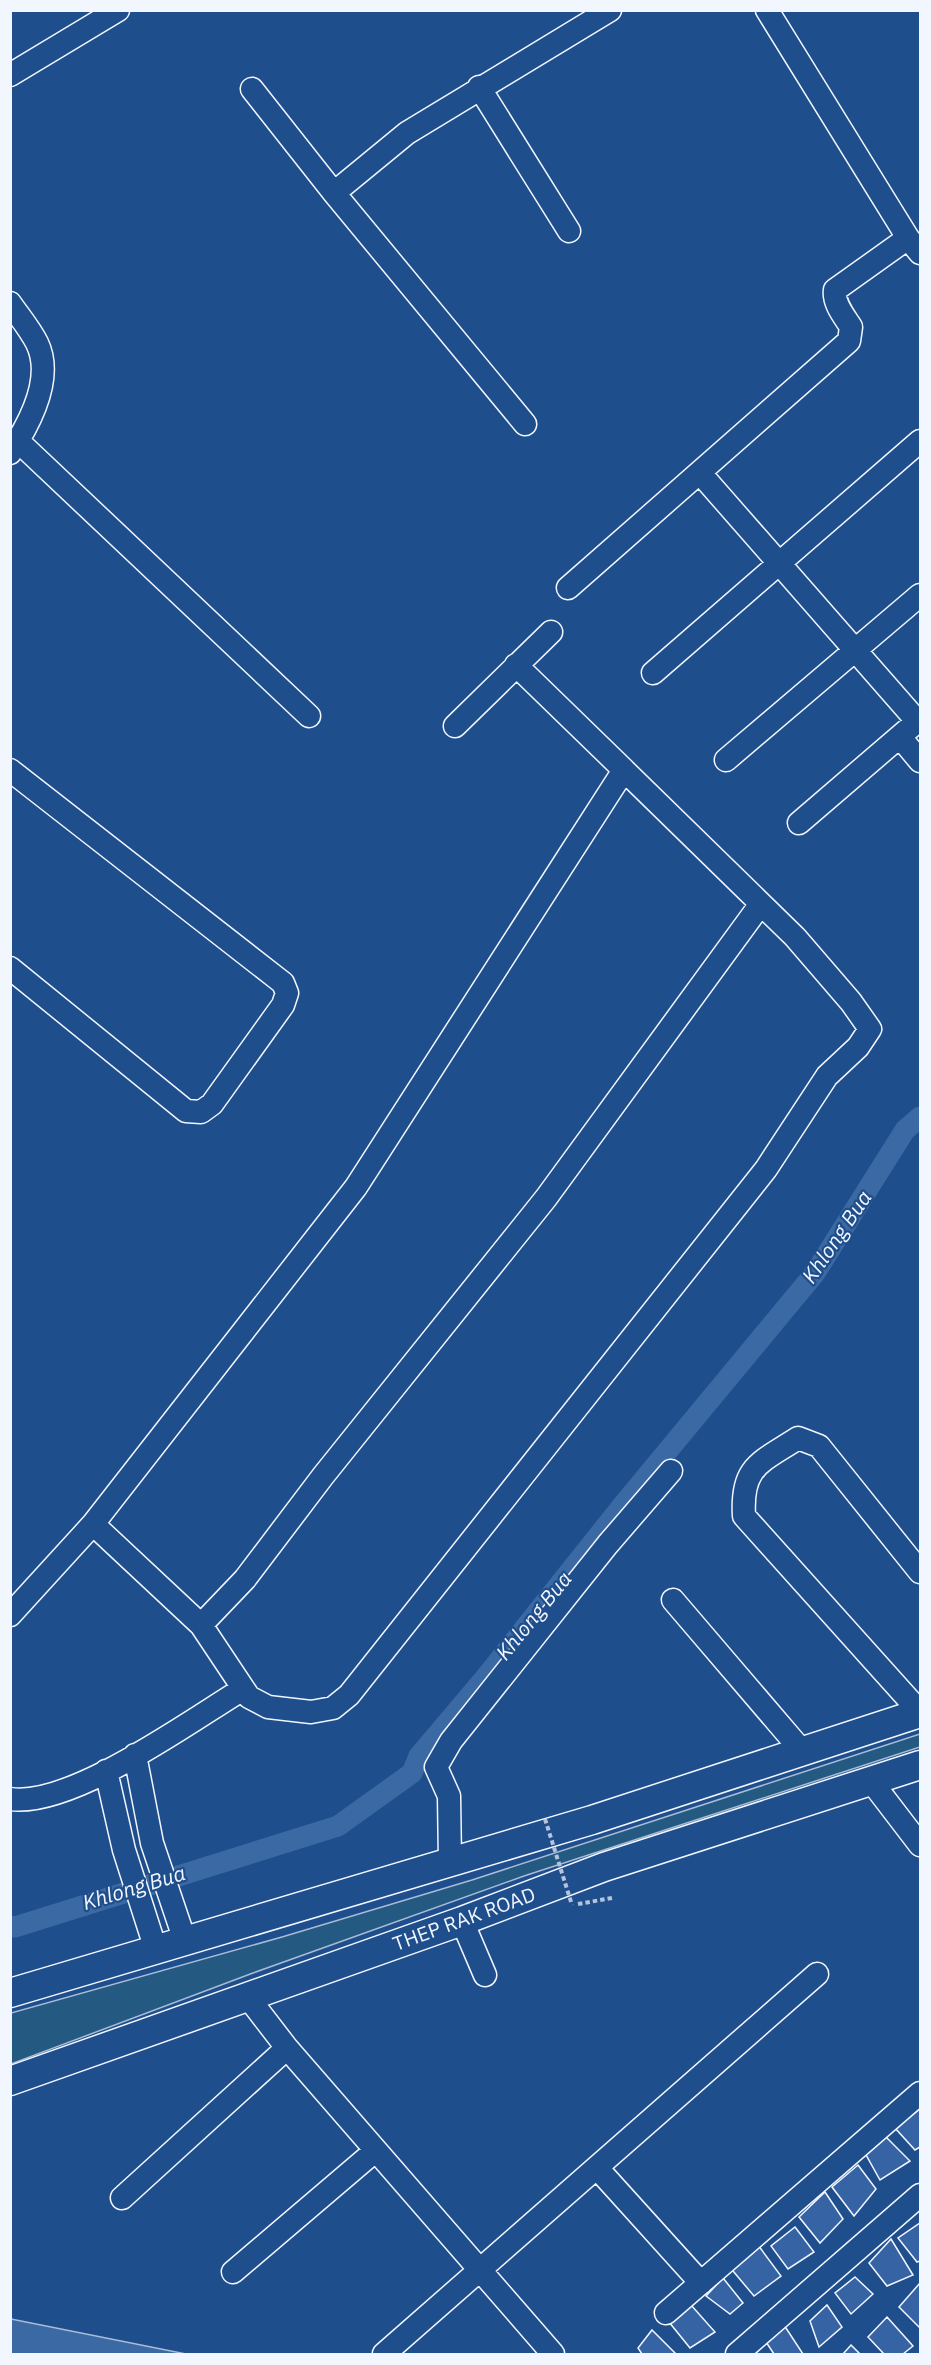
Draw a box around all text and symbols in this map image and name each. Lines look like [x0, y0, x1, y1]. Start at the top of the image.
water label: Khlong Bua [795, 1184, 878, 1288]
water label: Khlong Bua [489, 1565, 578, 1666]
water label: Khlong Bua [79, 1858, 189, 1916]
street label: THEP RAK ROAD [389, 1880, 539, 1957]

